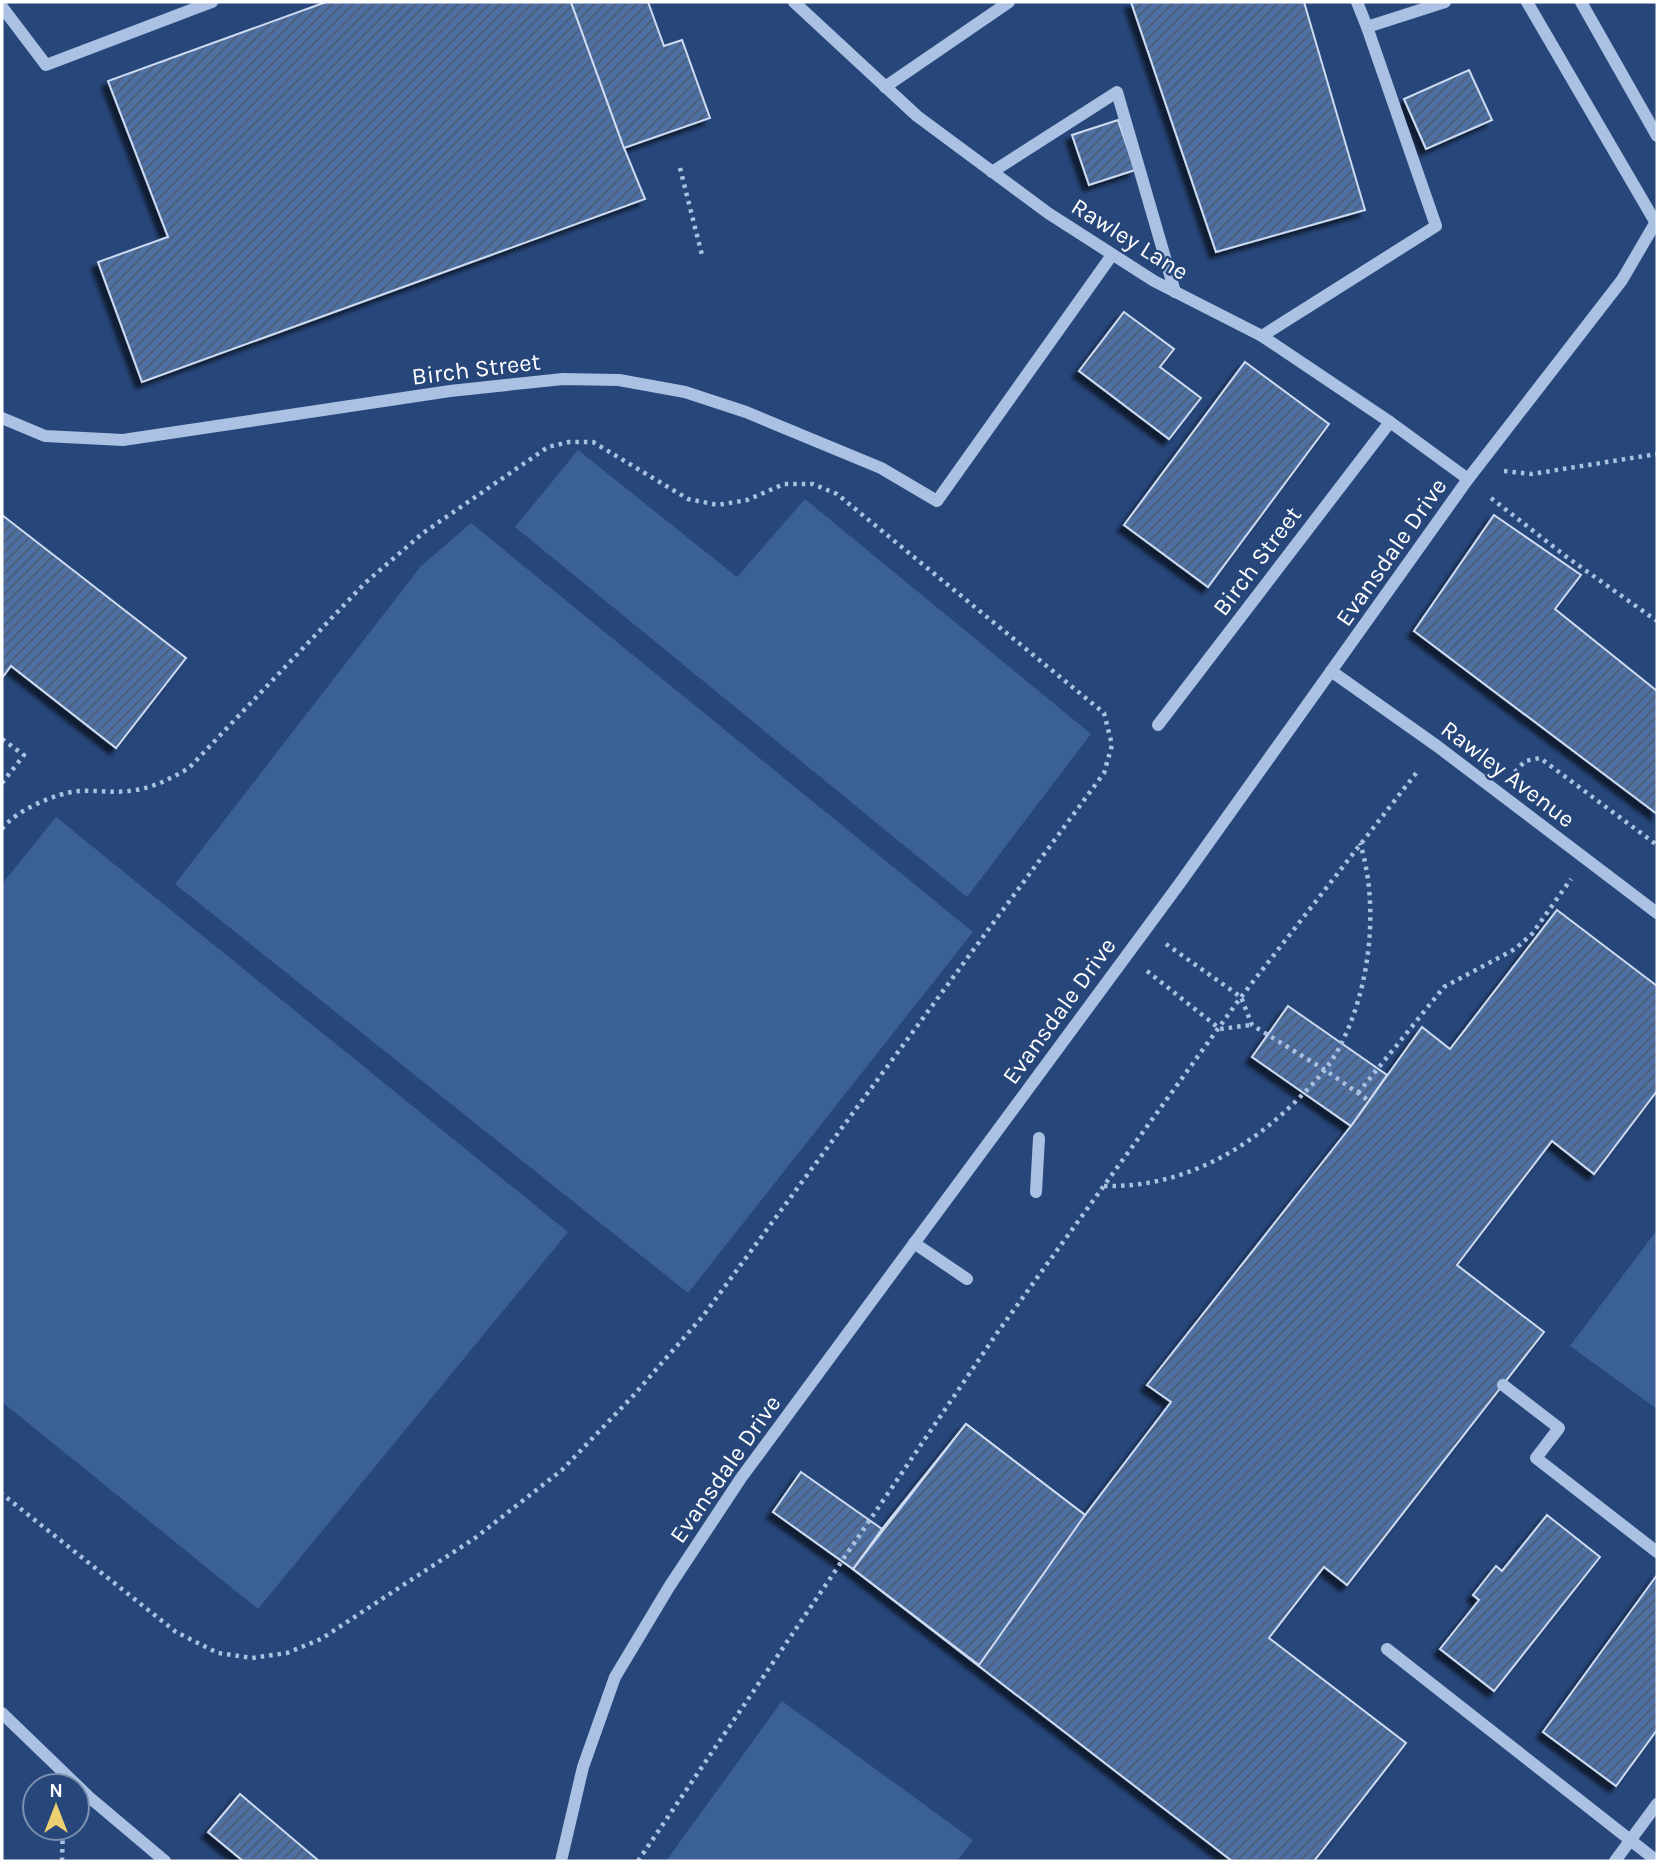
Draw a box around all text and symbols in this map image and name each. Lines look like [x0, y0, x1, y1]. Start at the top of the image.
street label: Rawley Lane [1066, 192, 1194, 286]
street label: Birch Street [410, 347, 542, 391]
street label: Evansdale Drive [1330, 473, 1452, 631]
street label: Birch Street [1207, 501, 1307, 621]
street label: Rawley Avenue [1436, 715, 1580, 833]
street label: Evansdale Drive [997, 932, 1121, 1090]
street label: Evansdale Drive [664, 1390, 786, 1548]
north arrow [21, 1772, 91, 1842]
text: N [49, 1780, 63, 1802]

